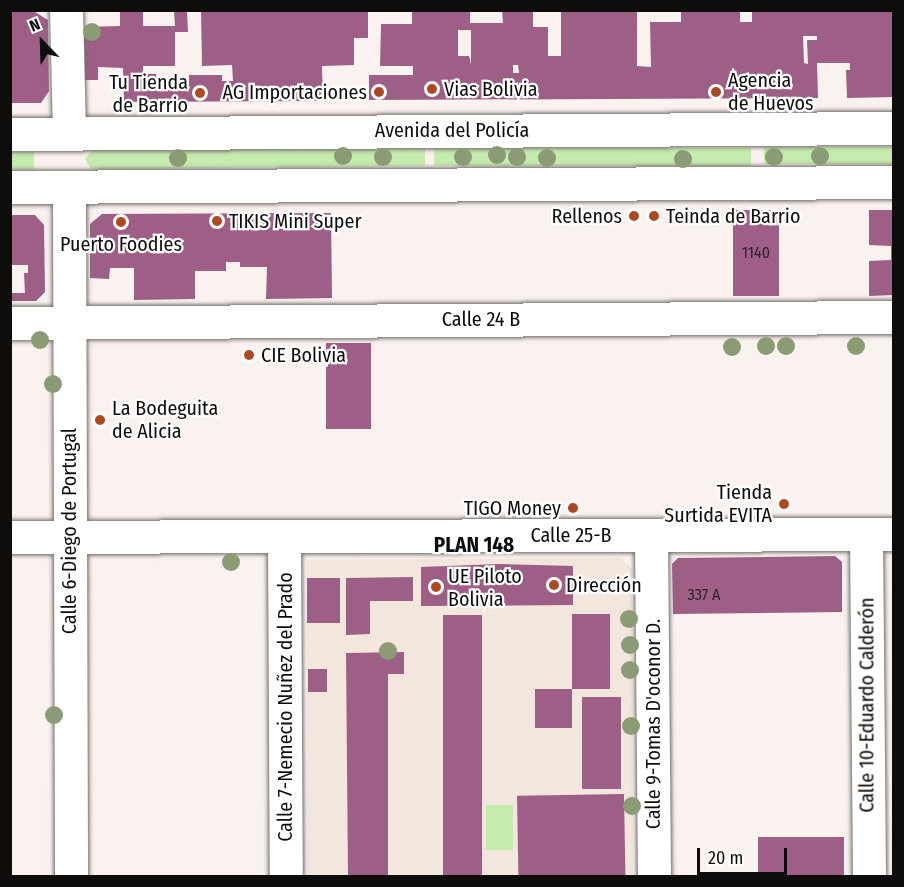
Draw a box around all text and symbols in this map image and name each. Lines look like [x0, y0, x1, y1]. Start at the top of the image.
north arrow [12, 12, 72, 72]
text: N [27, 14, 43, 36]
place label: Agencia de Huevos [728, 68, 814, 115]
place label: Tu Tienda de Barrio [109, 70, 188, 117]
place label: Vias Bolivia [444, 77, 538, 101]
place label: AG Importaciones [222, 80, 367, 104]
marker: Vias Bolivia [425, 82, 439, 96]
marker: AG Importaciones [372, 85, 386, 99]
marker: Agencia de Huevos [709, 85, 723, 99]
marker: Tu Tienda de Barrio [193, 86, 207, 100]
street label: Avenida del Policía [375, 118, 529, 142]
place label: Rellenos [552, 204, 622, 228]
place label: Teinda de Barrio [666, 204, 800, 228]
place label: TIKIS Mini Super [229, 209, 361, 233]
marker: Rellenos [627, 209, 641, 223]
marker: Teinda de Barrio [647, 209, 661, 223]
marker: TIKIS Mini Super [210, 214, 224, 228]
marker: Puerto Foodies [114, 215, 128, 229]
place label: Puerto Foodies [60, 232, 182, 256]
house number: 1140 [742, 243, 770, 263]
street label: Calle 24 B [442, 307, 520, 331]
place label: CIE Bolivia [261, 343, 346, 367]
marker: CIE Bolivia [242, 348, 256, 362]
place label: La Bodeguita de Alicia [112, 396, 218, 443]
marker: La Bodeguita de Alicia [93, 413, 107, 427]
street label: Calle 6-Diego de Portugal [57, 428, 81, 634]
place label: Tienda Surtida EVITA [664, 480, 772, 527]
place label: TIGO Money [464, 496, 561, 520]
marker: Tienda Surtida EVITA [777, 497, 791, 511]
marker: TIGO Money [566, 501, 580, 515]
street label: Calle 25-B [531, 523, 611, 547]
district label: PLAN 148 [434, 532, 514, 558]
place label: UE Piloto Bolivia [448, 564, 522, 611]
street label: Calle 7-Nemecio Nuñez del Prado [273, 572, 297, 842]
place label: Dirección [566, 573, 642, 597]
marker: Dirección [547, 578, 561, 592]
marker: UE Piloto Bolivia [429, 580, 443, 594]
house number: 337 A [687, 585, 721, 605]
street label: Calle 10-Eduardo Calderón [855, 597, 879, 813]
street label: Calle 9-Tomas D'oconor D. [641, 619, 665, 829]
scale bar [700, 836, 790, 874]
text: 20 m [708, 847, 743, 869]

